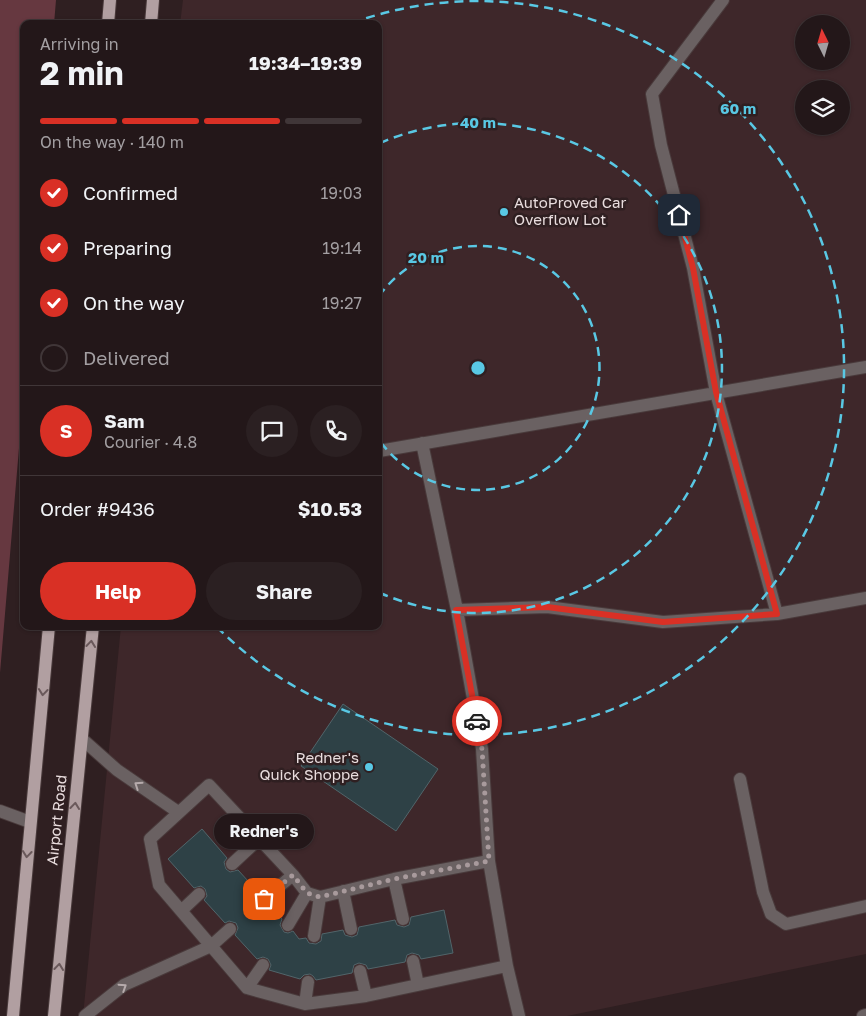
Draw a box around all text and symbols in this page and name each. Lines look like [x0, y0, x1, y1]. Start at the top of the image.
north arrow [795, 15, 850, 70]
map controls [795, 15, 850, 135]
text: Arriving in [40, 34, 119, 54]
text: 19:34–19:39 [249, 51, 362, 74]
text: 2 min [40, 54, 124, 92]
button: layers [795, 80, 850, 135]
text: 60 m [720, 99, 756, 117]
text: 40 m [460, 113, 496, 131]
text: On the way · 140 m [40, 132, 184, 152]
icon: check [40, 179, 68, 207]
text: Confirmed [83, 181, 178, 204]
text: 19:03 [320, 183, 362, 203]
place label: AutoProved Car Overflow Lot [514, 193, 627, 228]
pin [658, 194, 700, 236]
icon: home [665, 201, 693, 229]
marker: AutoProved Car Overflow Lot [498, 206, 510, 218]
icon: check [40, 234, 68, 262]
text: Preparing [83, 236, 172, 259]
text: 19:14 [322, 238, 362, 258]
text: 20 m [408, 248, 444, 266]
icon: check [40, 289, 68, 317]
text: On the way [83, 291, 185, 314]
text: 19:27 [322, 293, 362, 313]
text: Delivered [83, 346, 170, 369]
centre of rings [469, 359, 487, 377]
button: chat [246, 405, 298, 457]
button: phone [310, 405, 362, 457]
text: Sam [104, 409, 144, 432]
text: S [60, 419, 72, 442]
text: Courier · 4.8 [104, 432, 197, 452]
text: Order #9436 [40, 497, 155, 520]
text: $10.53 [298, 497, 362, 520]
button: Help [40, 562, 196, 620]
button: Share [206, 562, 362, 620]
one-way arrow [85, 640, 96, 648]
one-way arrow [38, 688, 49, 696]
courier [452, 696, 502, 746]
icon: car [463, 707, 491, 735]
place label: Redner's Quick Shoppe [259, 748, 359, 783]
marker: Redner's Quick Shoppe [363, 761, 375, 773]
street label: Airport Road [42, 774, 70, 866]
one-way arrow [134, 782, 143, 791]
one-way arrow [69, 801, 80, 809]
callout: Redner's [214, 814, 314, 849]
text: Redner's [230, 821, 298, 841]
one-way arrow [22, 850, 33, 858]
pin [243, 878, 285, 920]
icon: bag [250, 885, 278, 913]
one-way arrow [53, 963, 64, 971]
one-way arrow [118, 983, 127, 993]

